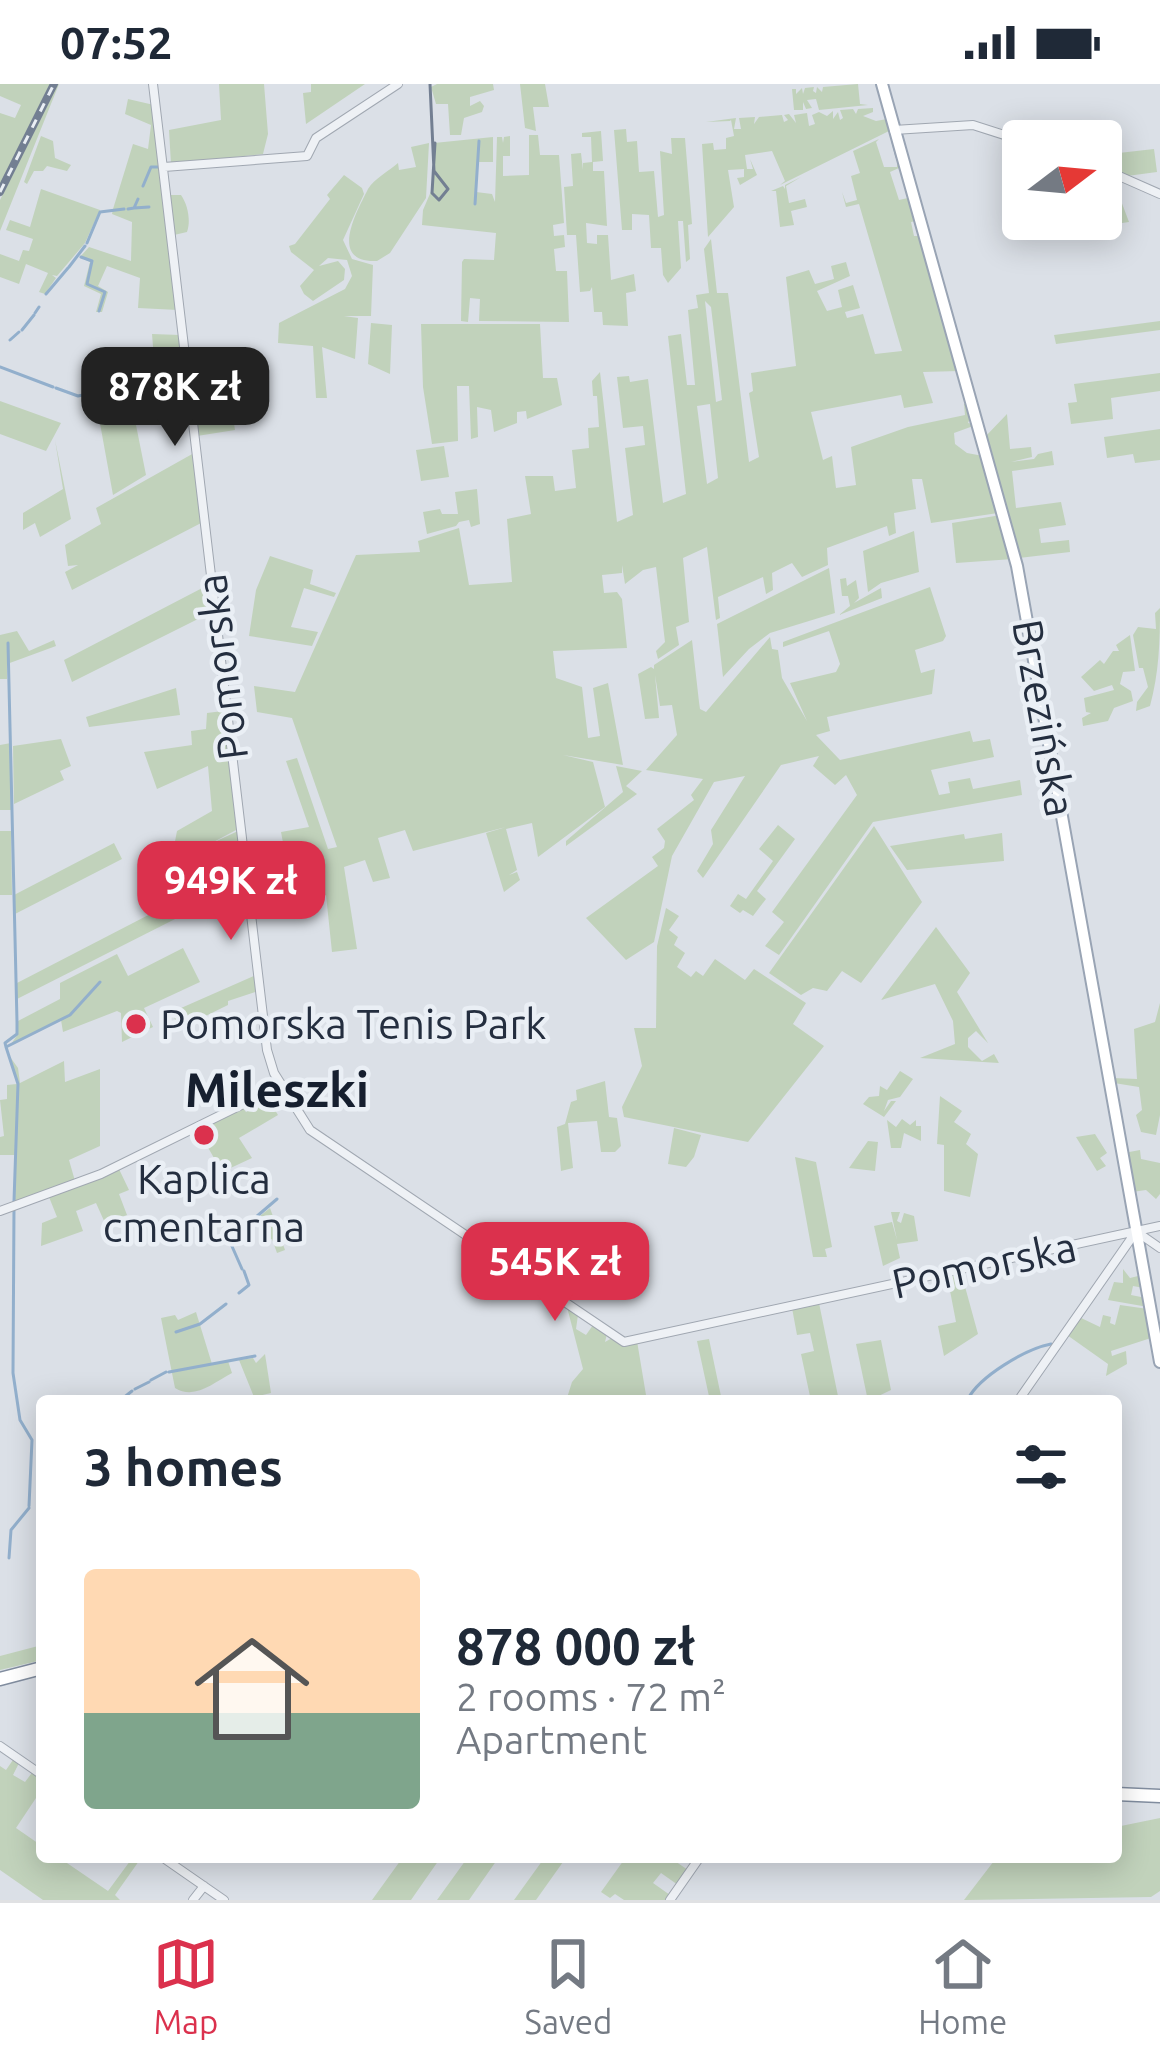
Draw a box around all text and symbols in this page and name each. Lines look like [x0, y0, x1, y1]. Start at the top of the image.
text: 07:52 [60, 17, 173, 68]
north arrow [1002, 120, 1122, 240]
map controls [1002, 120, 1122, 240]
pin: 878K zł [64, 347, 286, 449]
text: 878K zł [108, 364, 242, 407]
street label: Pomorska [187, 571, 256, 763]
street label: Brzezińska [1004, 616, 1085, 820]
pin: 949K zł [120, 841, 342, 943]
text: 949K zł [164, 858, 298, 901]
place label: Pomorska Tenis Park [160, 1000, 547, 1047]
marker: Pomorska Tenis Park [123, 1011, 149, 1037]
district label: Mileszki [185, 1062, 369, 1116]
marker: Kaplica cmentarna [191, 1122, 217, 1148]
place label: Kaplica cmentarna [103, 1155, 305, 1250]
pin: 545K zł [444, 1222, 666, 1324]
street label: Pomorska [888, 1222, 1080, 1307]
text: 545K zł [488, 1239, 622, 1282]
icon: filters [1008, 1434, 1074, 1500]
text: 3 homes [84, 1438, 283, 1496]
icon: home [180, 1617, 324, 1761]
text: 878 000 zł [456, 1617, 695, 1675]
text: 2 rooms · 72 m² [456, 1675, 726, 1718]
text: Apartment [456, 1718, 647, 1761]
tab: Map [153, 1931, 219, 2040]
tab: Saved [525, 1931, 612, 2040]
tab: Home [918, 1931, 1007, 2040]

